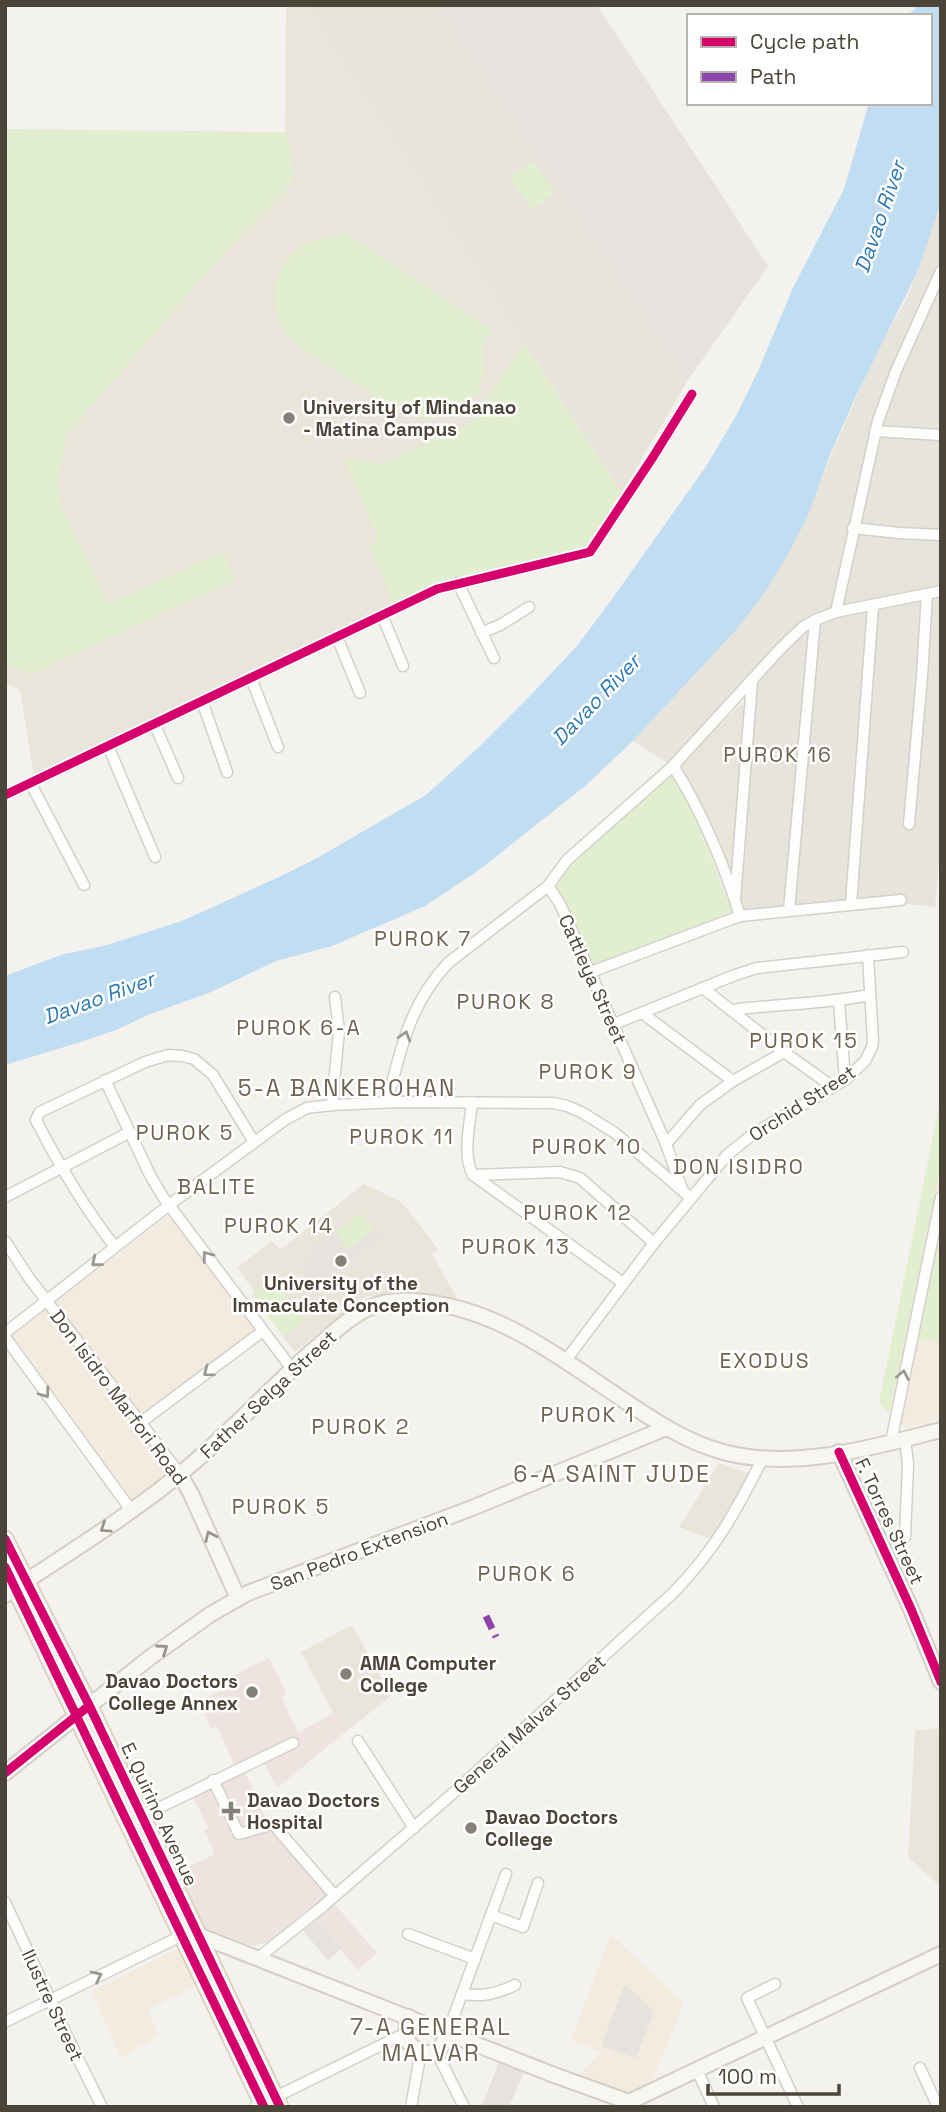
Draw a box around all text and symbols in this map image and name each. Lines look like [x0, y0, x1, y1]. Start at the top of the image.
legend [687, 14, 932, 105]
text: Cycle path [750, 28, 859, 55]
text: Path [750, 63, 796, 90]
water label: Davao River [848, 156, 912, 276]
place label: University of Mindanao - Matina Campus [303, 395, 516, 442]
marker: University of Mindanao - Matina Campus [281, 410, 297, 426]
water label: Davao River [546, 647, 647, 751]
district label: PUROK 16 [723, 741, 833, 768]
street label: Cattleya Street [553, 910, 632, 1048]
district label: PUROK 7 [374, 925, 472, 952]
water label: Davao River [40, 964, 160, 1030]
district label: PUROK 8 [456, 988, 556, 1015]
district label: PUROK 6-A [236, 1014, 362, 1041]
district label: PUROK 15 [749, 1027, 859, 1054]
one-way arrow [397, 1031, 412, 1043]
district label: PUROK 9 [539, 1058, 637, 1085]
street label: Orchid Street [744, 1060, 860, 1147]
district label: 5-A BANKEROHAN [238, 1073, 456, 1103]
district label: PUROK 5 [136, 1119, 234, 1146]
district label: PUROK 11 [349, 1123, 455, 1150]
district label: PUROK 10 [532, 1133, 642, 1160]
district label: DON ISIDRO [673, 1153, 805, 1180]
district label: BALITE [177, 1173, 257, 1200]
district label: PUROK 12 [523, 1199, 633, 1226]
district label: PUROK 14 [224, 1212, 334, 1239]
district label: PUROK 13 [461, 1233, 571, 1260]
one-way arrow [202, 1251, 215, 1264]
marker: University of the Immaculate Conception [333, 1253, 349, 1269]
one-way arrow [91, 1254, 103, 1267]
place label: University of the Immaculate Conception [232, 1271, 450, 1318]
street label: Don Isidro Marfori Road [44, 1305, 193, 1490]
street label: Father Selga Street [195, 1325, 342, 1464]
district label: EXODUS [719, 1347, 811, 1374]
one-way arrow [203, 1363, 216, 1376]
one-way arrow [895, 1369, 910, 1381]
one-way arrow [37, 1385, 50, 1398]
district label: PUROK 1 [541, 1401, 635, 1428]
district label: PUROK 2 [312, 1413, 410, 1440]
street label: F. Torres Street [849, 1454, 930, 1588]
district label: 6-A SAINT JUDE [513, 1459, 711, 1489]
district label: PUROK 5 [232, 1493, 330, 1520]
street label: San Pedro Extension [267, 1506, 452, 1597]
one-way arrow [100, 1520, 113, 1532]
one-way arrow [204, 1531, 218, 1543]
district label: PUROK 6 [478, 1560, 576, 1587]
one-way arrow [155, 1645, 168, 1657]
street label: General Malvar Street [448, 1649, 611, 1800]
place label: AMA Computer College [360, 1651, 496, 1698]
marker: AMA Computer College [338, 1666, 354, 1682]
place label: Davao Doctors College Annex [105, 1669, 238, 1716]
marker: Davao Doctors College Annex [244, 1684, 260, 1700]
street label: E. Quirino Avenue [115, 1738, 204, 1890]
place label: Davao Doctors Hospital [247, 1788, 380, 1835]
marker: Davao Doctors Hospital [221, 1801, 241, 1821]
place label: Davao Doctors College [485, 1805, 618, 1852]
marker: Davao Doctors College [463, 1820, 479, 1836]
street label: Ilustre Street [16, 1945, 89, 2065]
one-way arrow [90, 1970, 102, 1984]
district label: 7-A GENERAL MALVAR [350, 2012, 512, 2068]
scale bar [708, 2052, 839, 2096]
text: 100 m [718, 2063, 777, 2090]

